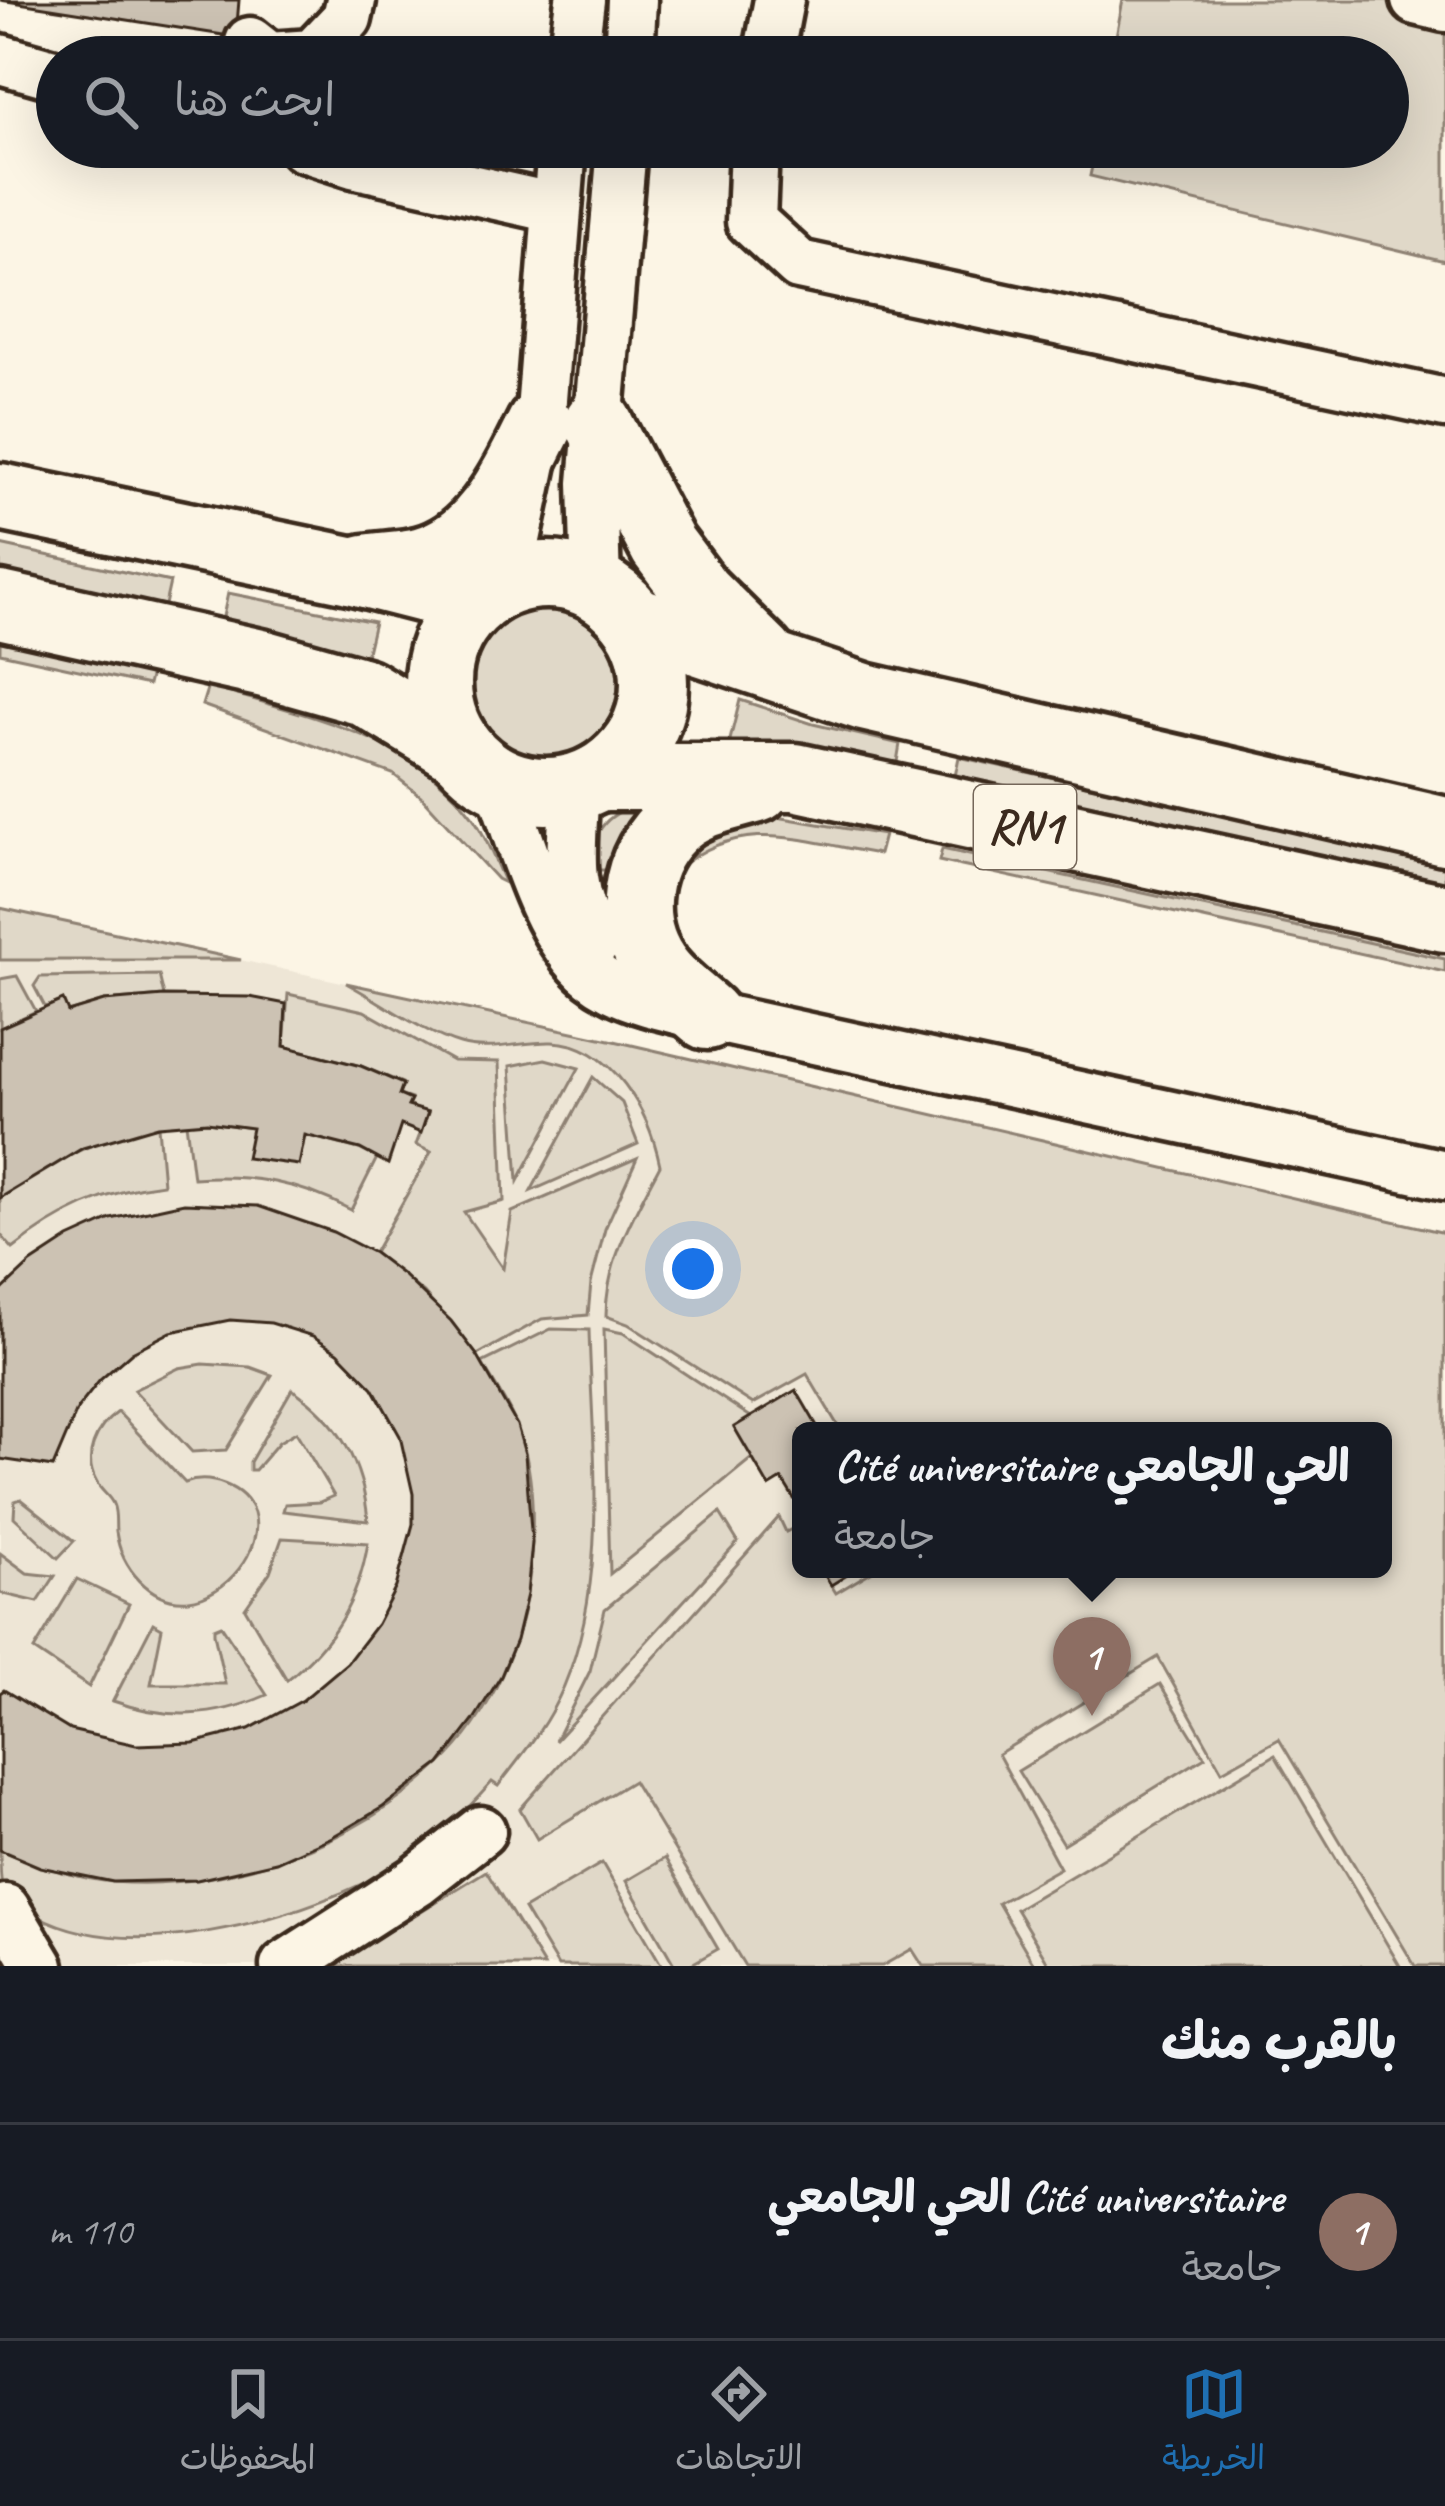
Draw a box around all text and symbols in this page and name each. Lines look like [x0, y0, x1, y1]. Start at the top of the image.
search box [36, 36, 1409, 168]
icon: search [78, 69, 144, 135]
text: ابحث هنا [174, 72, 335, 129]
road number: RN1 [974, 785, 1076, 869]
your location [663, 1239, 723, 1299]
popup [792, 1422, 1392, 1578]
text: Cité universitaire الحي الجامعي [834, 1438, 1350, 1495]
text: جامعة [834, 1512, 936, 1561]
pin: 1 [1053, 1617, 1131, 1716]
text: بالقرب منك [1161, 2009, 1397, 2073]
text: Cité universitaire الحي الجامعي [767, 2169, 1283, 2226]
text: 110 m [48, 2207, 132, 2256]
text: 1 [1349, 2207, 1367, 2256]
text: جامعة [1182, 2243, 1283, 2292]
tab: المحفوظات [180, 2361, 316, 2487]
tab: الاتجاهات [675, 2361, 803, 2487]
tab: الخريطة [1162, 2361, 1265, 2487]

